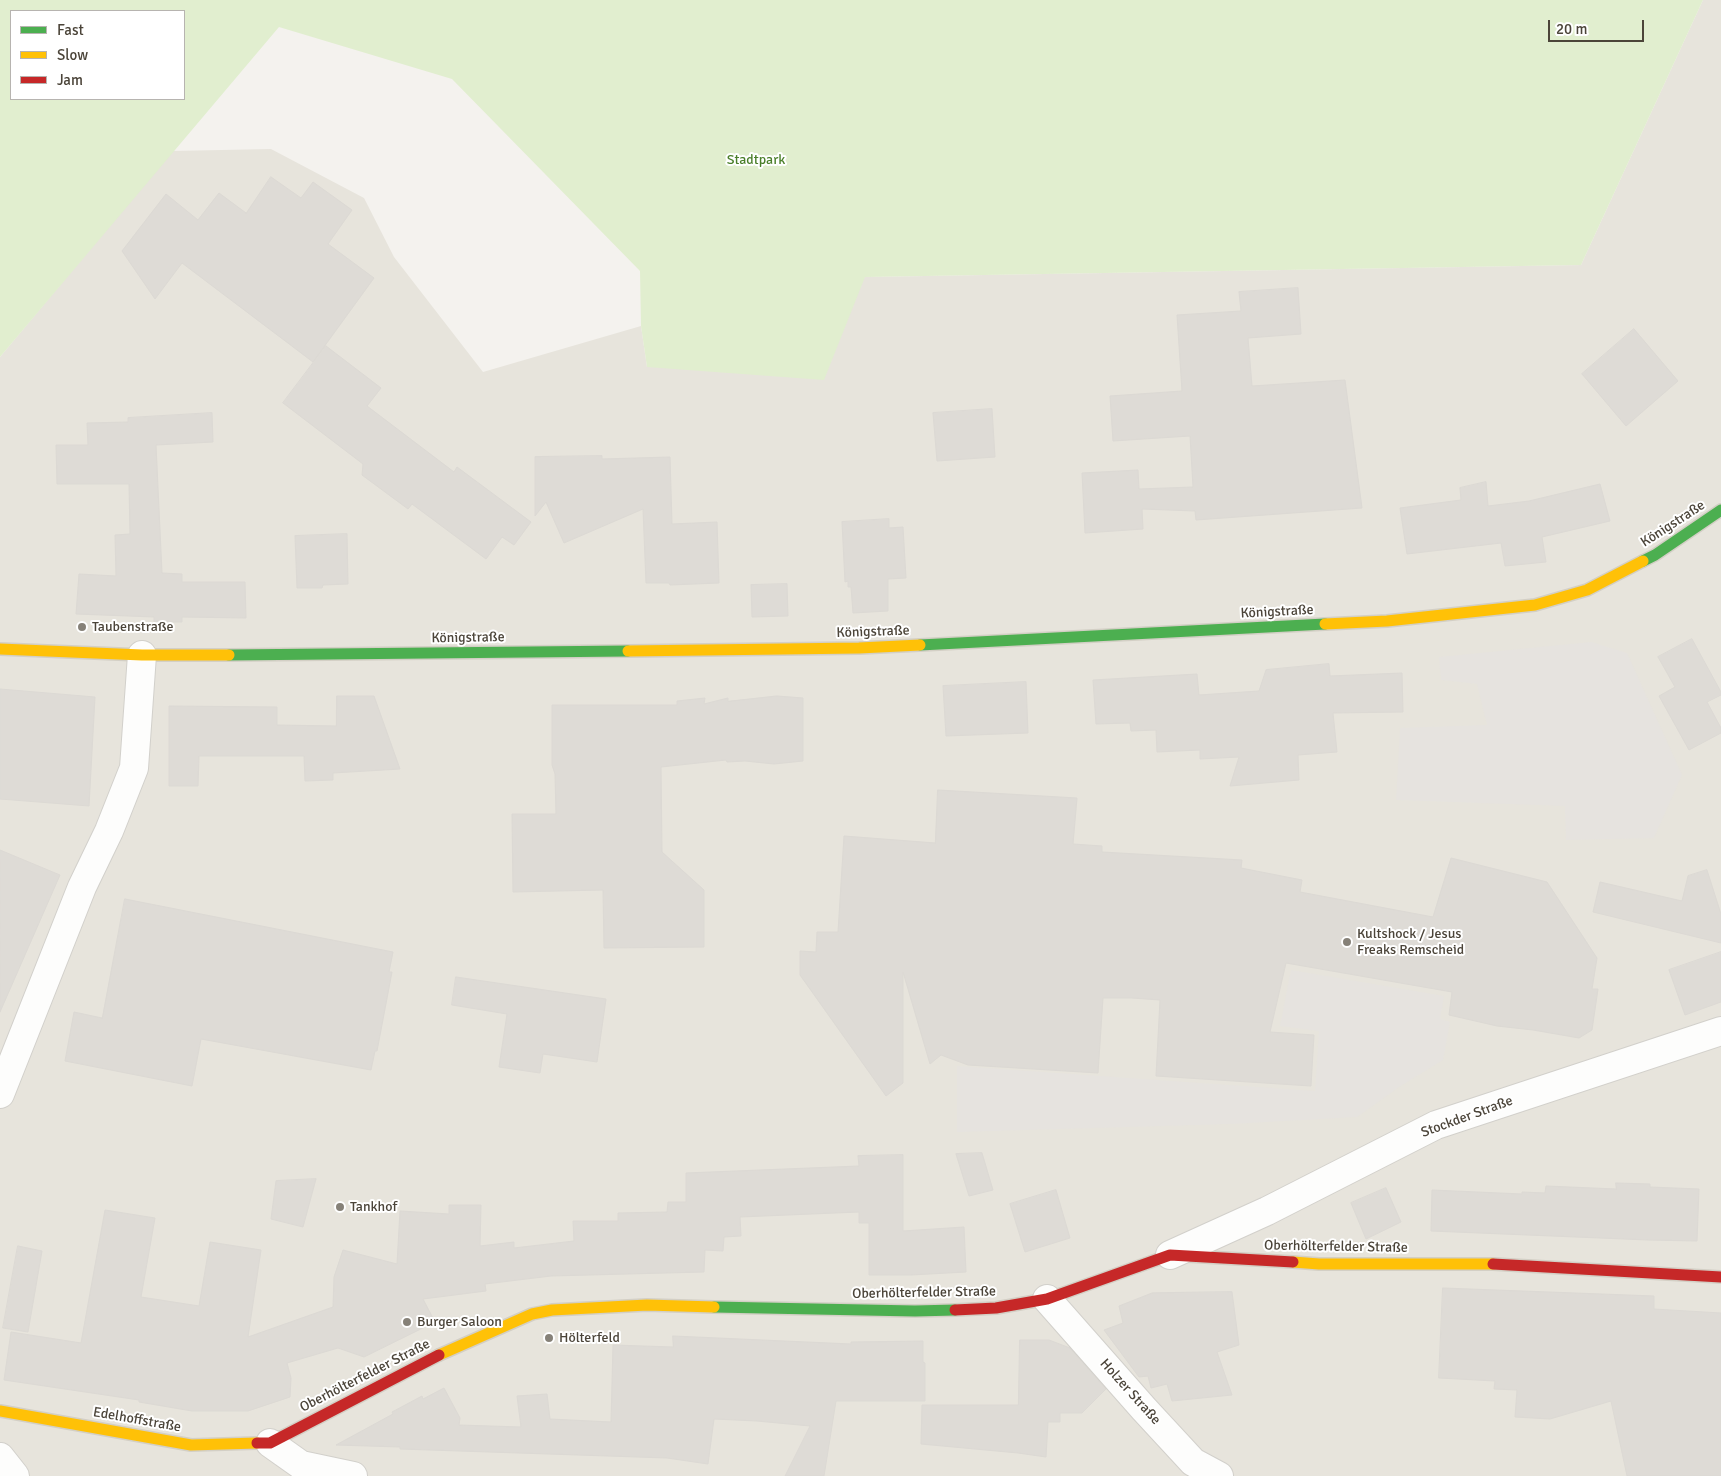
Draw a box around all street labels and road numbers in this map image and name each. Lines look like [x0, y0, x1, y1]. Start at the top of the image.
street label: Königstraße [1638, 497, 1708, 551]
street label: Königstraße [1240, 602, 1314, 622]
street label: Königstraße [836, 622, 910, 642]
street label: Königstraße [431, 629, 505, 647]
street label: Stockder Straße [1419, 1093, 1515, 1141]
street label: Oberhölterfelder Straße [1264, 1237, 1408, 1257]
street label: Oberhölterfelder Straße [852, 1283, 996, 1303]
street label: Oberhölterfelder Straße [297, 1336, 433, 1416]
street label: Holzer Straße [1096, 1356, 1164, 1428]
street label: Edelhoffstraße [92, 1404, 182, 1436]

